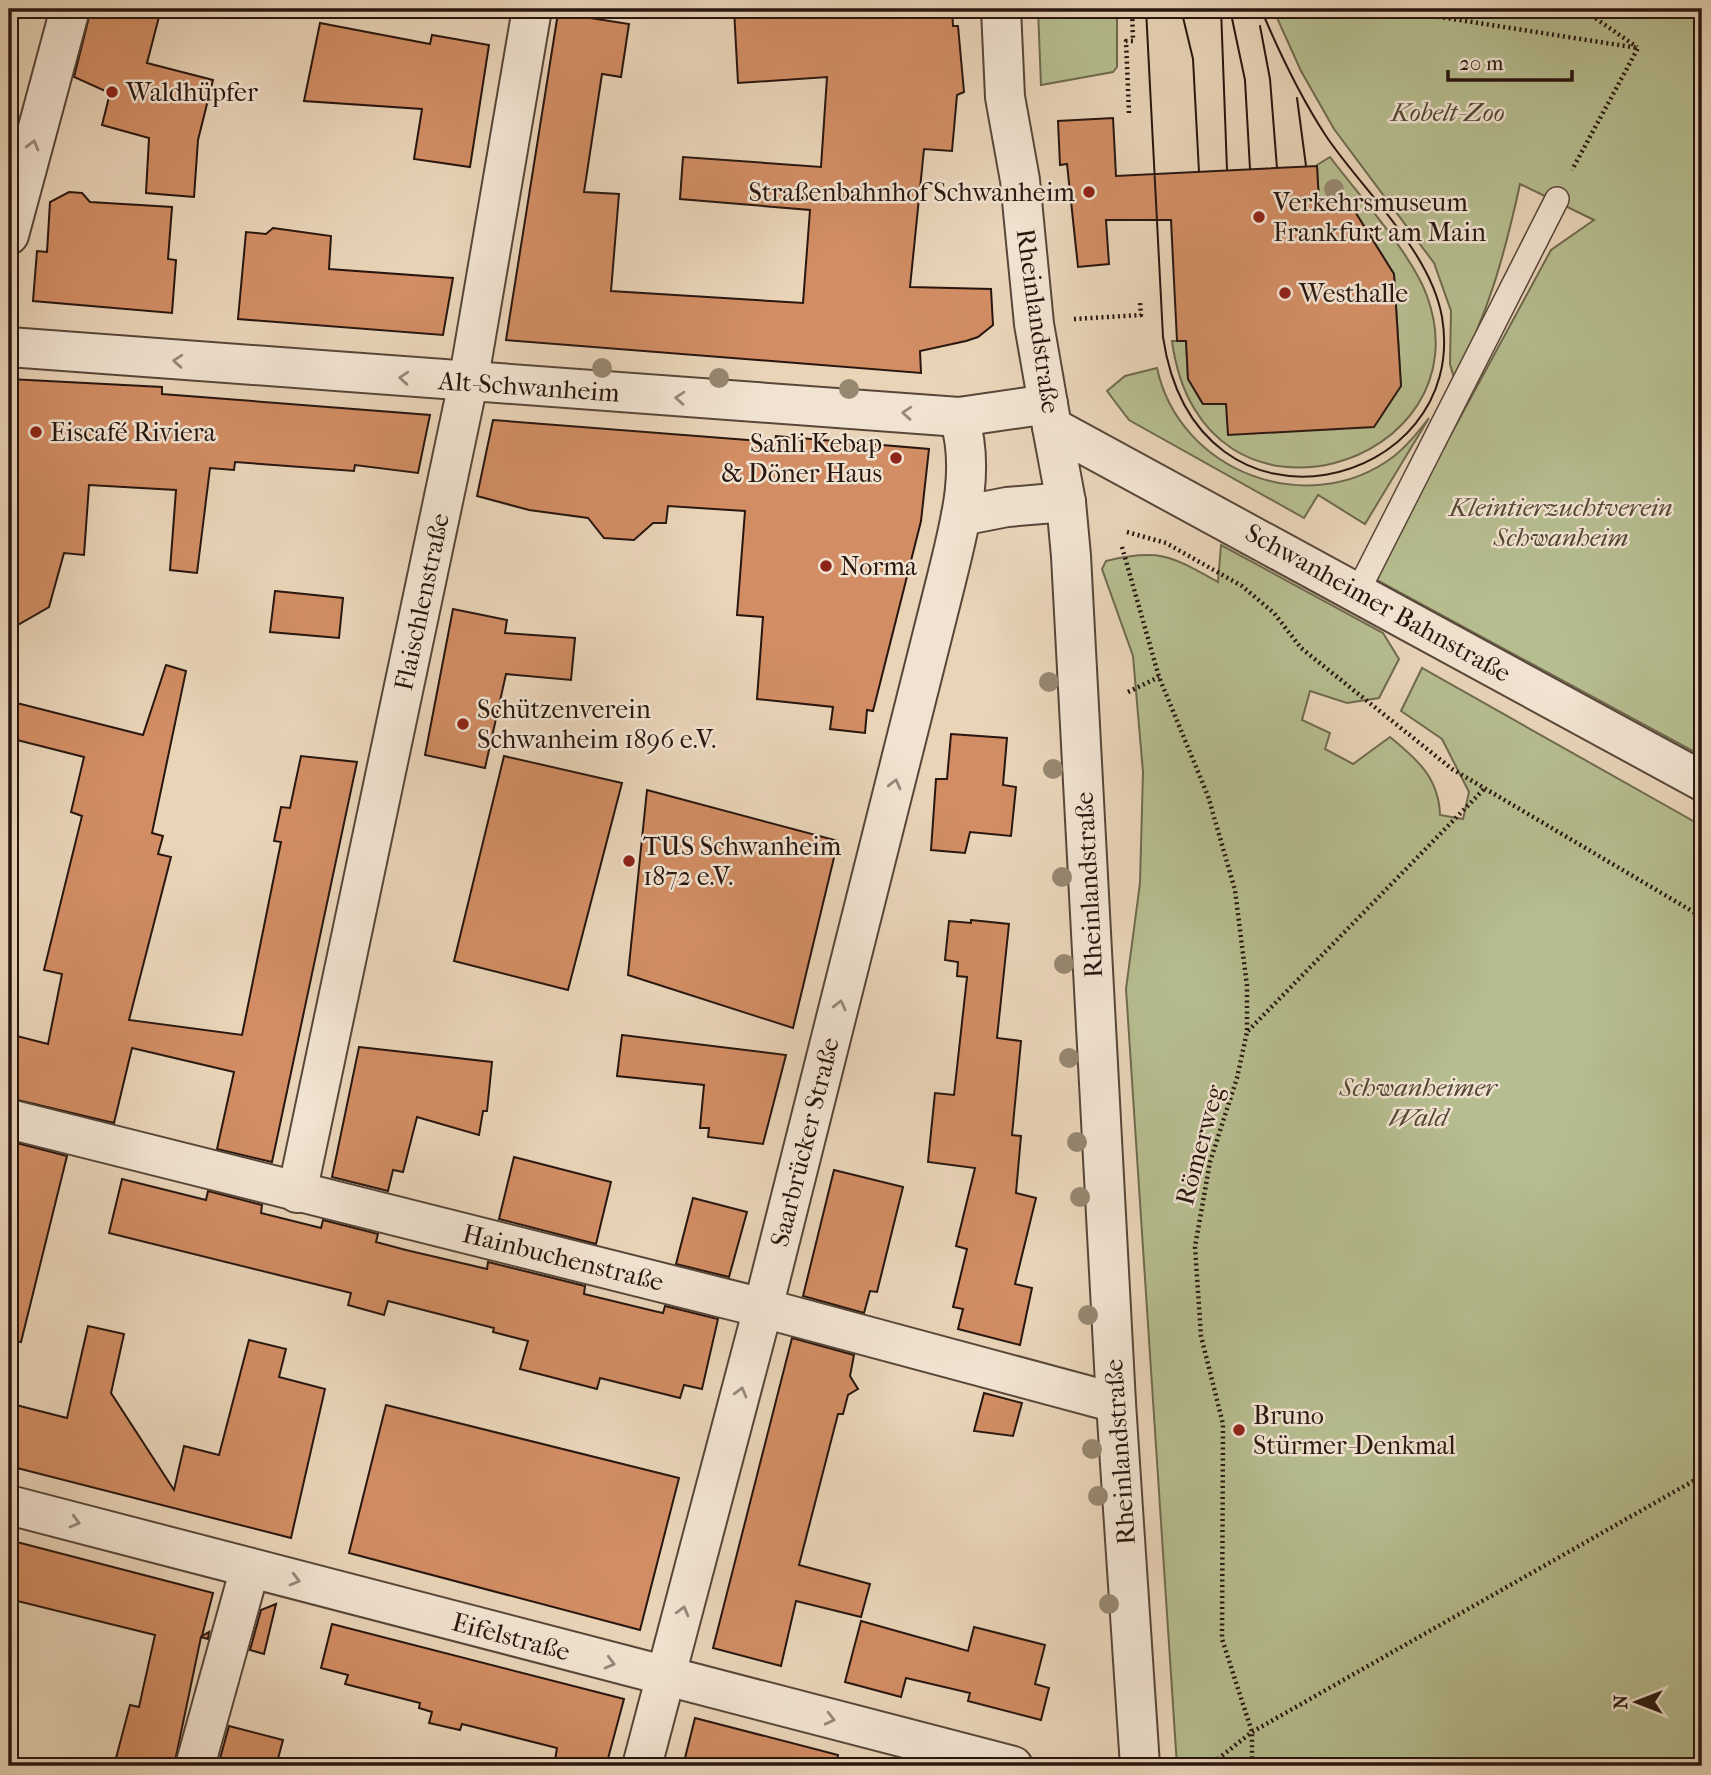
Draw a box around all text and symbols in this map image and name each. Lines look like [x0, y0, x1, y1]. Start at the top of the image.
scale bar [1448, 38, 1573, 82]
text: 20 m [1459, 51, 1504, 75]
place label: Waldhüpfer [125, 77, 258, 108]
marker: Waldhüpfer [104, 84, 120, 100]
park label: Kobelt-Zoo [1389, 97, 1505, 128]
one-way arrow [25, 139, 39, 151]
place label: Straßenbahnhof Schwanheim [749, 177, 1075, 208]
marker: Straßenbahnhof Schwanheim [1081, 184, 1097, 200]
place label: Verkehrsmuseum Frankfurt am Main [1272, 187, 1486, 248]
marker: Verkehrsmuseum Frankfurt am Main [1251, 209, 1267, 225]
street label: Rheinlandstraße [1010, 227, 1066, 416]
place label: Westhalle [1298, 278, 1408, 309]
marker: Westhalle [1277, 285, 1293, 301]
one-way arrow [172, 354, 183, 369]
street label: Alt-Schwanheim [436, 365, 621, 409]
one-way arrow [399, 371, 410, 386]
one-way arrow [674, 390, 685, 405]
one-way arrow [901, 406, 912, 421]
place label: Eiscafé Riviera [50, 417, 217, 448]
marker: Eiscafé Riviera [28, 424, 44, 440]
place label: Sanli Kebap & Döner Haus [721, 428, 882, 489]
marker: Sanli Kebap & Döner Haus [888, 450, 904, 466]
park label: Kleintierzuchtverein Schwanheim [1447, 492, 1673, 553]
street label: Flaischlenstraße [388, 510, 456, 694]
street label: Schwanheimer Bahnstraße [1240, 517, 1516, 689]
place label: Norma [840, 551, 918, 582]
marker: Norma [818, 558, 834, 574]
place label: Schützenverein Schwanheim 1896 e.V. [477, 694, 716, 755]
marker: Schützenverein Schwanheim 1896 e.V. [455, 716, 471, 732]
one-way arrow [887, 778, 901, 790]
street label: Rheinlandstraße [1069, 791, 1109, 979]
place label: TUS Schwanheim 1872 e.V. [643, 831, 842, 892]
marker: TUS Schwanheim 1872 e.V. [621, 853, 637, 869]
one-way arrow [832, 999, 846, 1011]
street label: Saarbrücker Straße [764, 1034, 846, 1250]
park label: Schwanheimer Wald [1338, 1072, 1499, 1133]
street label: Römerweg [1169, 1081, 1231, 1208]
street label: Hainbuchenstraße [459, 1218, 667, 1298]
street label: Rheinlandstraße [1098, 1358, 1142, 1546]
one-way arrow [733, 1386, 747, 1398]
place label: Bruno Stürmer-Denkmal [1253, 1400, 1456, 1461]
marker: Bruno Stürmer-Denkmal [1231, 1422, 1247, 1438]
one-way arrow [69, 1514, 81, 1528]
one-way arrow [289, 1572, 301, 1586]
street label: Eifelstraße [449, 1606, 573, 1668]
one-way arrow [675, 1606, 689, 1618]
one-way arrow [603, 1655, 615, 1669]
north arrow [1602, 1666, 1672, 1736]
text: N [1610, 1694, 1632, 1709]
one-way arrow [824, 1711, 836, 1726]

